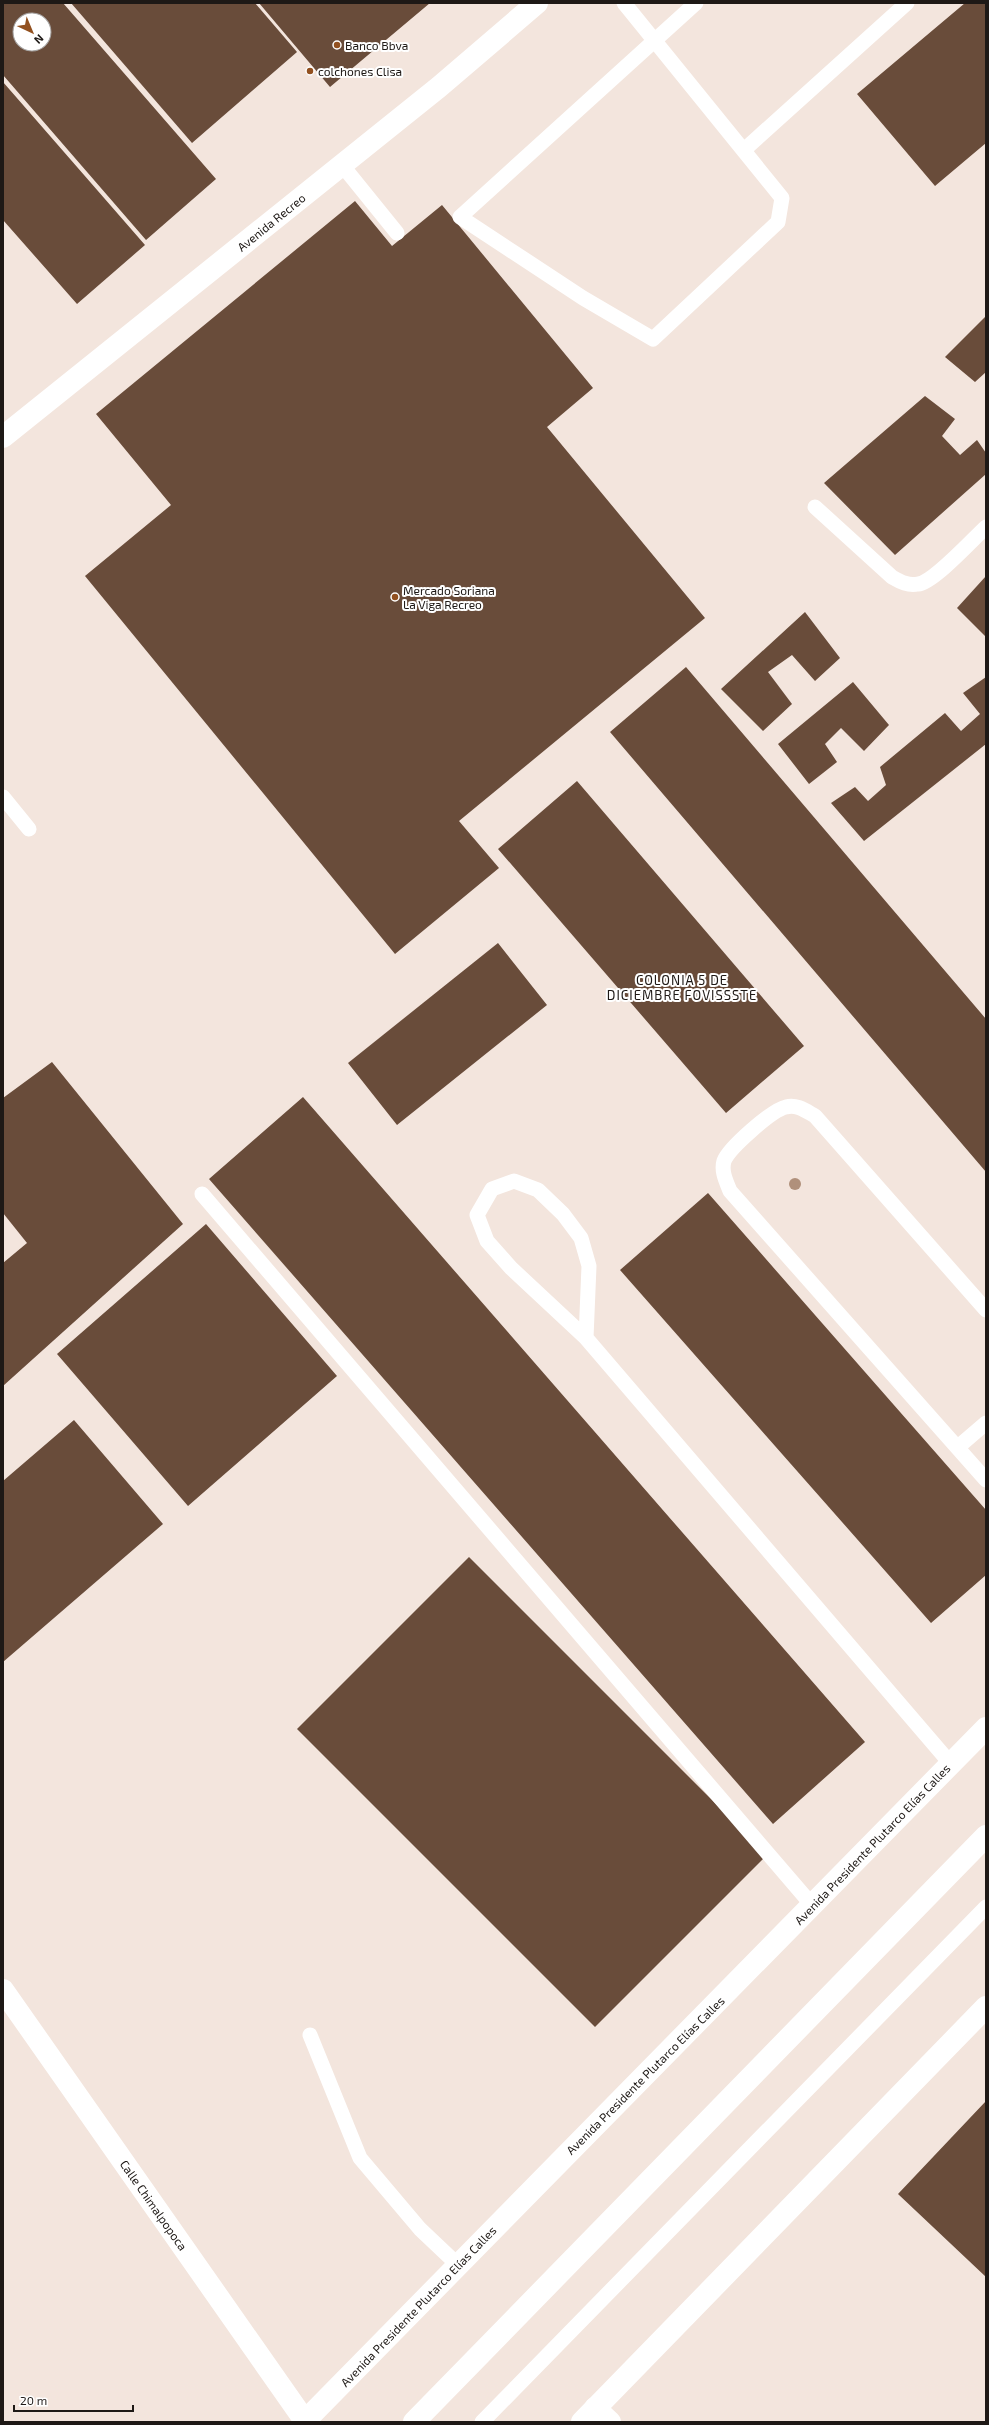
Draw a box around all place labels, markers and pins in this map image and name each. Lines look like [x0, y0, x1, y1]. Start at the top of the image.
place label: Banco Bbva [345, 38, 408, 52]
marker: Banco Bbva [332, 40, 342, 50]
place label: colchones Clisa [318, 64, 402, 78]
marker: colchones Clisa [305, 66, 315, 76]
place label: Mercado Soriana La Viga Recreo [403, 583, 495, 611]
marker: Mercado Soriana La Viga Recreo [390, 592, 400, 602]

